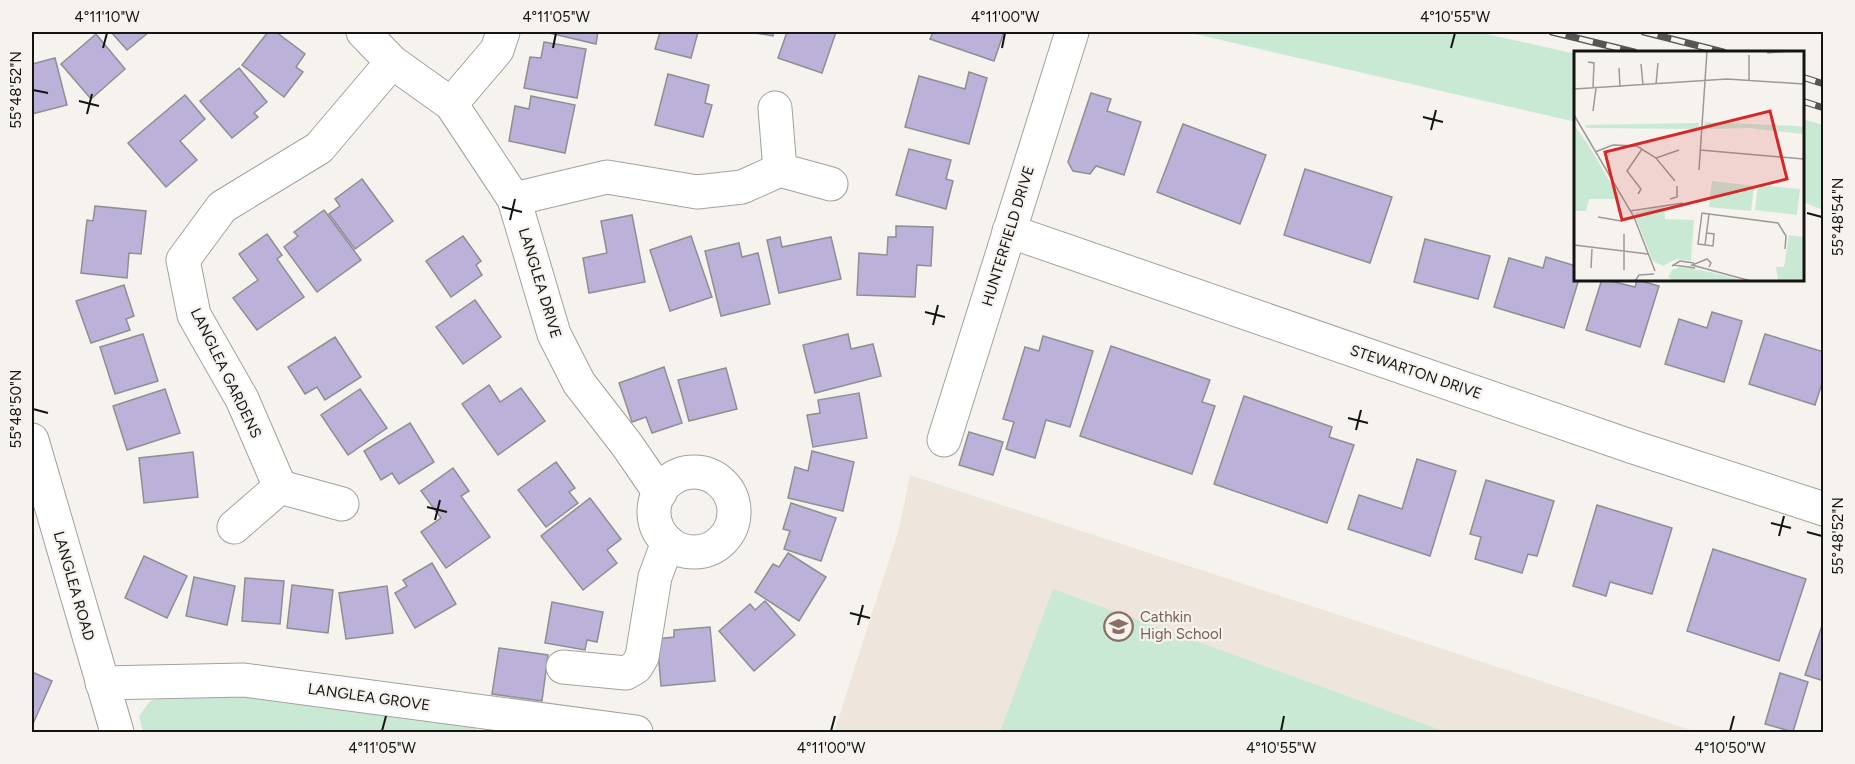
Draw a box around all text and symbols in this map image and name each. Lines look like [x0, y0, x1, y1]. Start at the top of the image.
text: 4°11'10"W [74, 8, 140, 26]
text: 4°11'05"W [522, 8, 590, 26]
text: 4°11'00"W [971, 8, 1040, 26]
text: 4°10'55"W [1420, 8, 1491, 26]
text: 55°48'52"N [7, 51, 25, 129]
inset map [1574, 51, 1804, 280]
street label: HUNTERFIELD DRIVE [978, 164, 1038, 308]
text: 55°48'54"N [1829, 178, 1847, 256]
street label: LANGLEA DRIVE [515, 226, 565, 340]
street label: LANGLEA GARDENS [187, 305, 265, 441]
street label: STEWARTON DRIVE [1348, 341, 1484, 403]
text: 55°48'50"N [7, 370, 25, 448]
text: 55°48'52"N [1829, 497, 1847, 575]
street label: LANGLEA ROAD [50, 529, 98, 643]
place label: Cathkin High School [1140, 608, 1222, 643]
school or university icon: Cathkin High School [1103, 610, 1135, 642]
street label: LANGLEA GROVE [307, 680, 431, 714]
text: 4°11'05"W [348, 739, 416, 757]
text: 4°11'00"W [797, 739, 866, 757]
text: 4°10'55"W [1246, 739, 1317, 757]
text: 4°10'50"W [1694, 739, 1766, 757]

